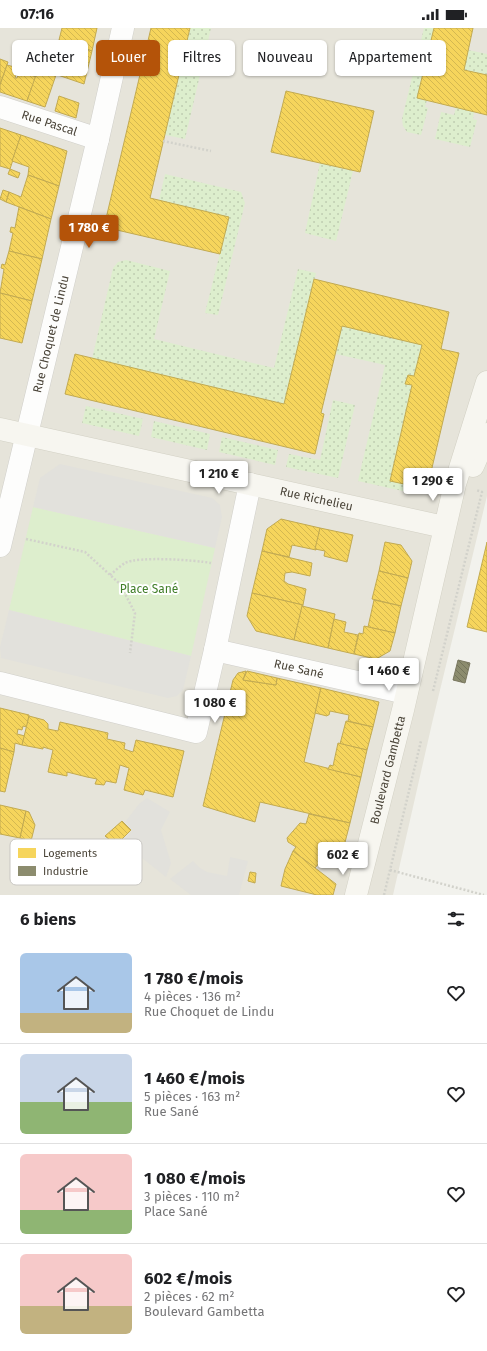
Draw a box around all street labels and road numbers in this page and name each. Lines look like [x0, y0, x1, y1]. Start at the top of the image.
street label: Rue Pascal [20, 107, 80, 139]
street label: Rue Choquet de Lindu [30, 274, 72, 394]
street label: Rue Richelieu [279, 484, 354, 514]
street label: Rue Sané [273, 656, 325, 681]
street label: Boulevard Gambetta [367, 714, 408, 826]

